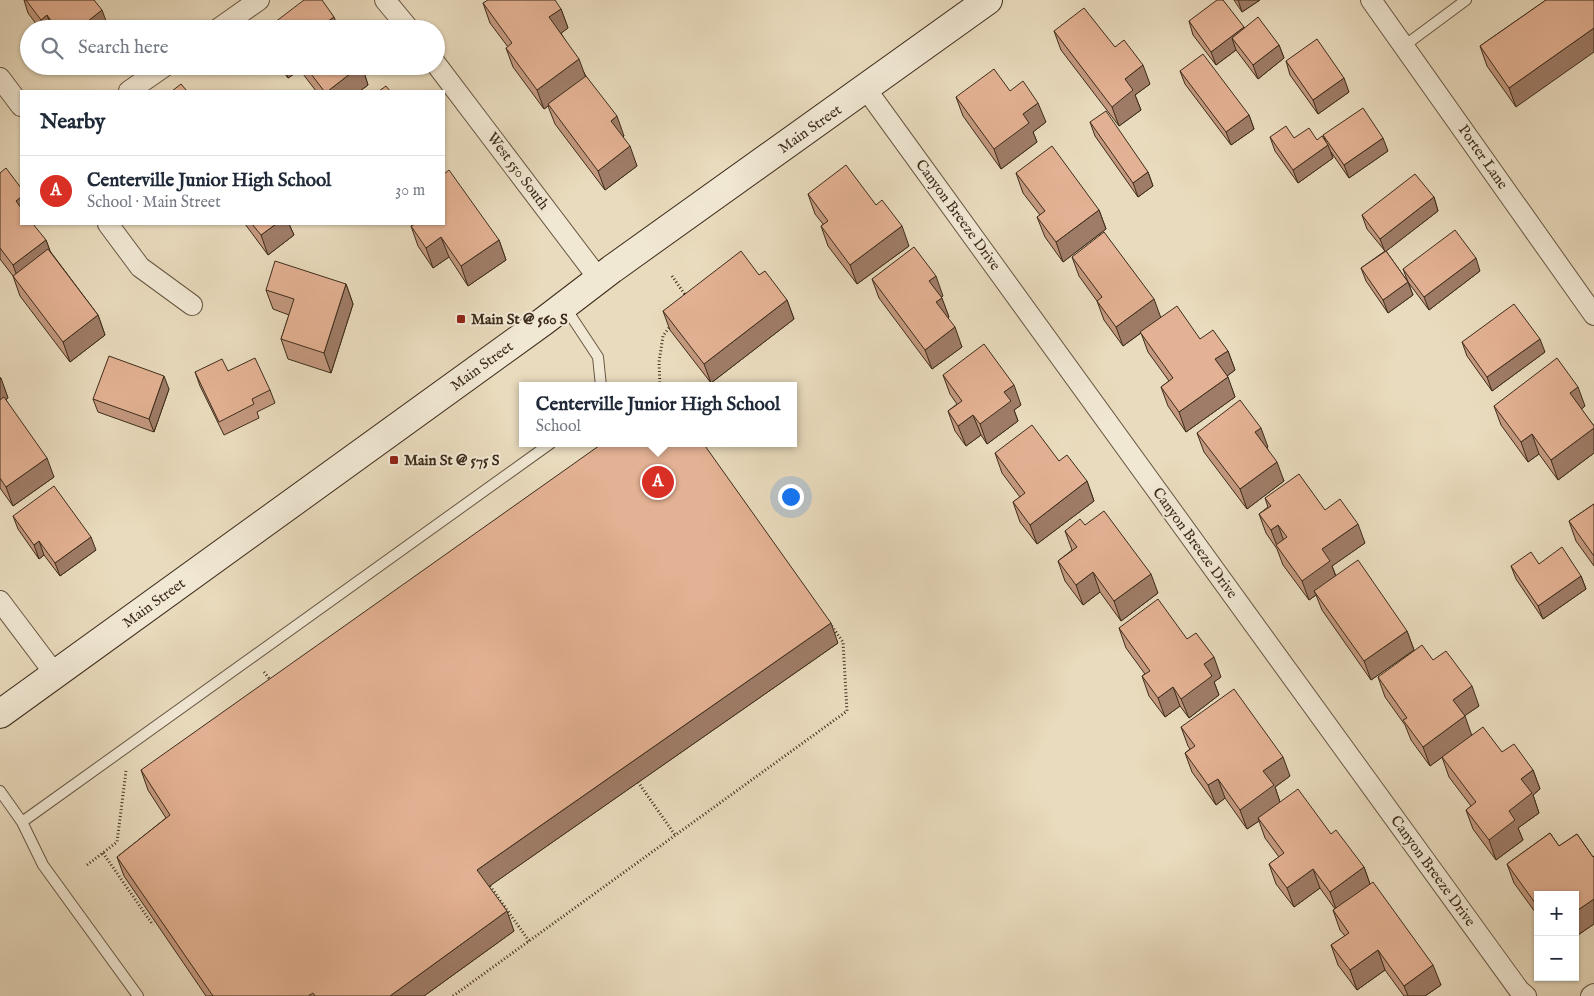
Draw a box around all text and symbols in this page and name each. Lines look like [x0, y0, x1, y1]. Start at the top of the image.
search box [20, 20, 445, 75]
icon: search [38, 34, 66, 62]
text: Search here [78, 36, 169, 60]
street label: Main Street [775, 100, 845, 158]
text: Nearby [40, 109, 105, 136]
street label: Porter Lane [1454, 121, 1512, 193]
street label: West 550 South [483, 128, 553, 214]
street label: Canyon Breeze Drive [911, 156, 1005, 274]
text: Centerville Junior High School [87, 169, 331, 193]
text: A [51, 181, 61, 201]
text: 30 m [395, 181, 425, 201]
text: School · Main Street [87, 193, 221, 213]
place label: Main St @ 560 S [471, 310, 568, 329]
marker: Main St @ 560 S [455, 313, 467, 325]
street label: Main Street [447, 337, 517, 395]
popup [519, 382, 797, 447]
text: Centerville Junior High School [536, 393, 780, 417]
text: School [536, 417, 581, 437]
place label: Main St @ 575 S [404, 451, 500, 470]
marker: Main St @ 575 S [388, 454, 400, 466]
pin: A [642, 463, 674, 501]
your location [778, 484, 804, 510]
street label: Canyon Breeze Drive [1148, 484, 1242, 602]
street label: Main Street [119, 574, 189, 632]
street label: Canyon Breeze Drive [1386, 812, 1480, 930]
map controls [1534, 891, 1579, 981]
button: + [1534, 891, 1579, 936]
button: − [1534, 936, 1579, 981]

